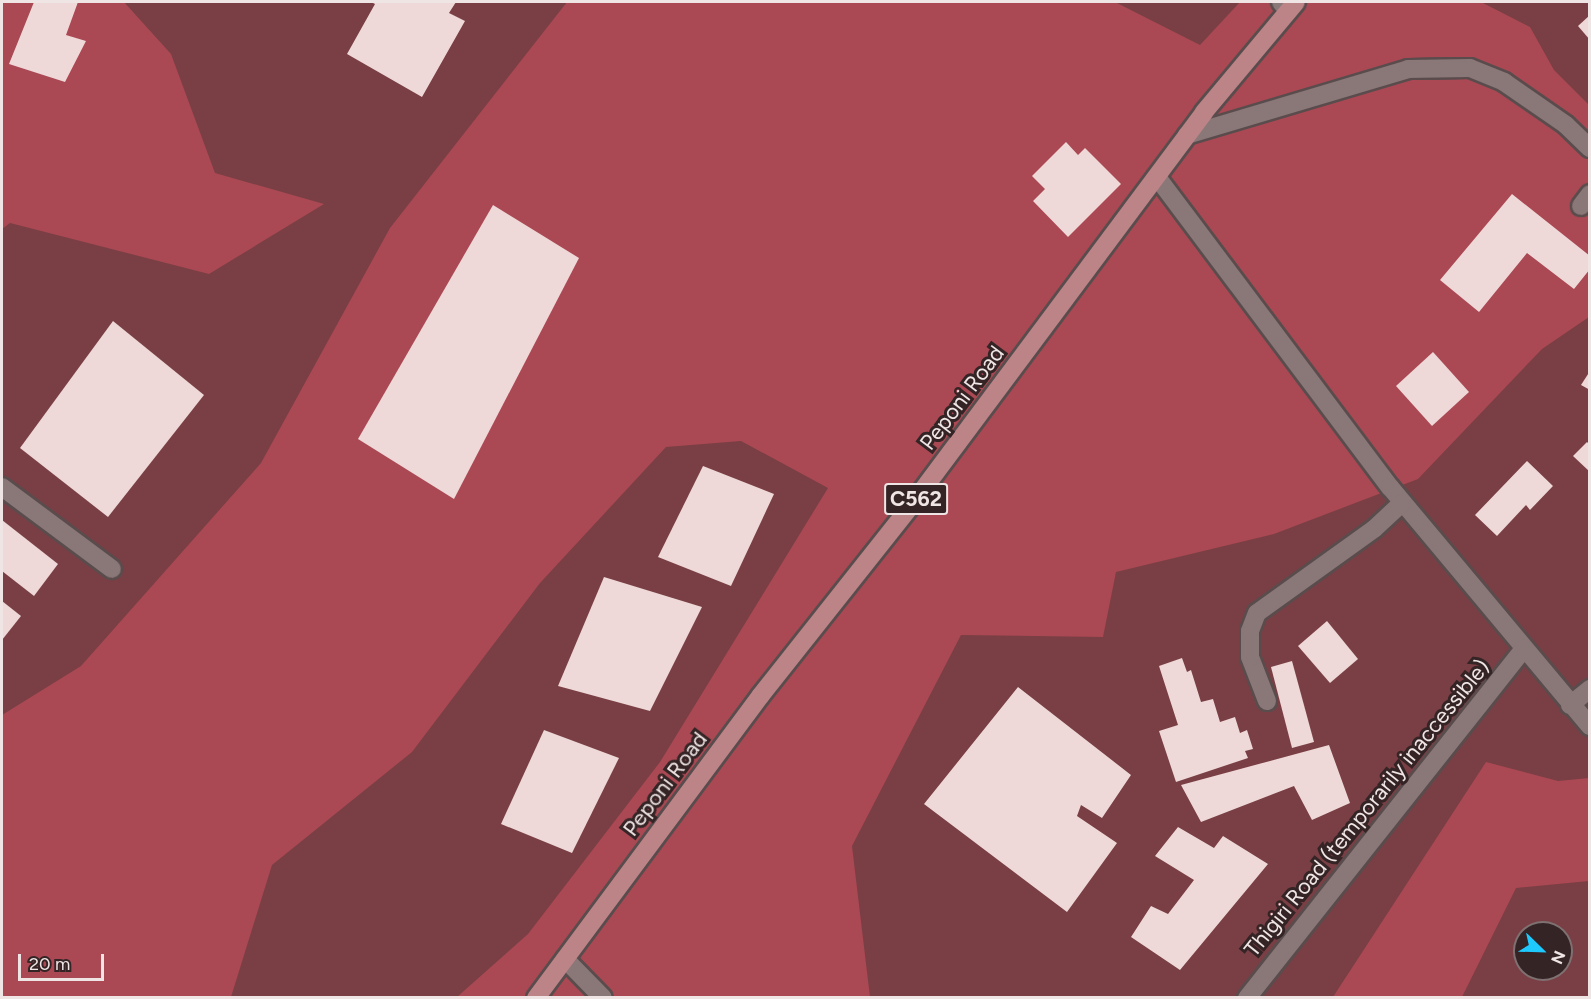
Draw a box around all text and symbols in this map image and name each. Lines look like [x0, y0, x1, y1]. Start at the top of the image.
street label: Peponi Road [914, 341, 1010, 455]
road number: C562 [883, 481, 949, 517]
street label: Thigiri Road (temporarily inaccessible) [1239, 654, 1495, 962]
street label: Peponi Road [617, 727, 713, 841]
north arrow [1513, 921, 1573, 981]
scale bar [21, 942, 106, 980]
text: N [1547, 948, 1569, 967]
text: 20 m [29, 953, 70, 975]

